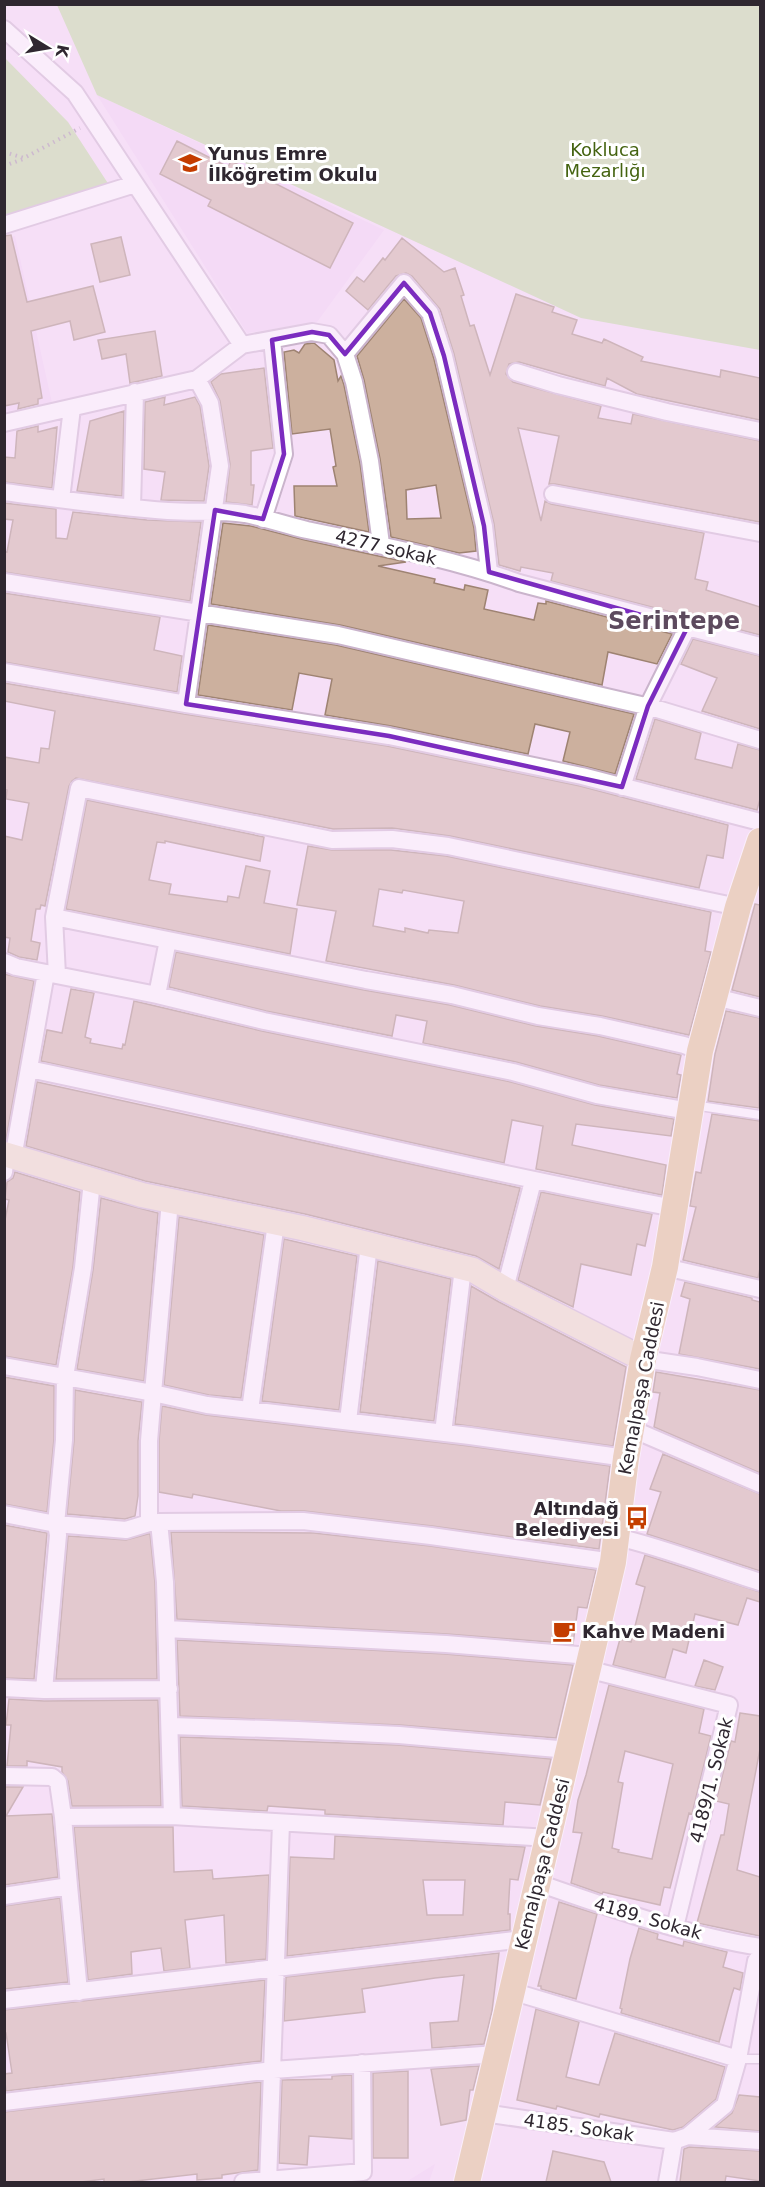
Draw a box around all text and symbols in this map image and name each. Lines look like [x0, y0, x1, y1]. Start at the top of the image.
north arrow [18, 18, 78, 78]
text: K [52, 43, 73, 59]
park label: Kokluca Mezarlığı [565, 139, 645, 181]
place label: Yunus Emre İlköğretim Okulu [207, 143, 378, 185]
school or university icon: Yunus Emre İlköğretim Okulu [177, 150, 203, 176]
street label: 4277 sokak [333, 525, 439, 569]
district label: Serintepe [608, 607, 740, 635]
street label: Kemalpaşa Caddesi [614, 1300, 668, 1476]
place label: Altındağ Belediyesi [515, 1498, 619, 1540]
bus stop icon: Altındağ Belediyesi [624, 1505, 650, 1531]
cafe icon: Kahve Madeni [551, 1618, 577, 1644]
place label: Kahve Madeni [582, 1621, 725, 1642]
street label: 4189/1. Sokak [685, 1714, 737, 1845]
street label: Kemalpaşa Caddesi [511, 1776, 573, 1952]
street label: 4189. Sokak [592, 1893, 705, 1944]
street label: 4185. Sokak [522, 2109, 636, 2145]

